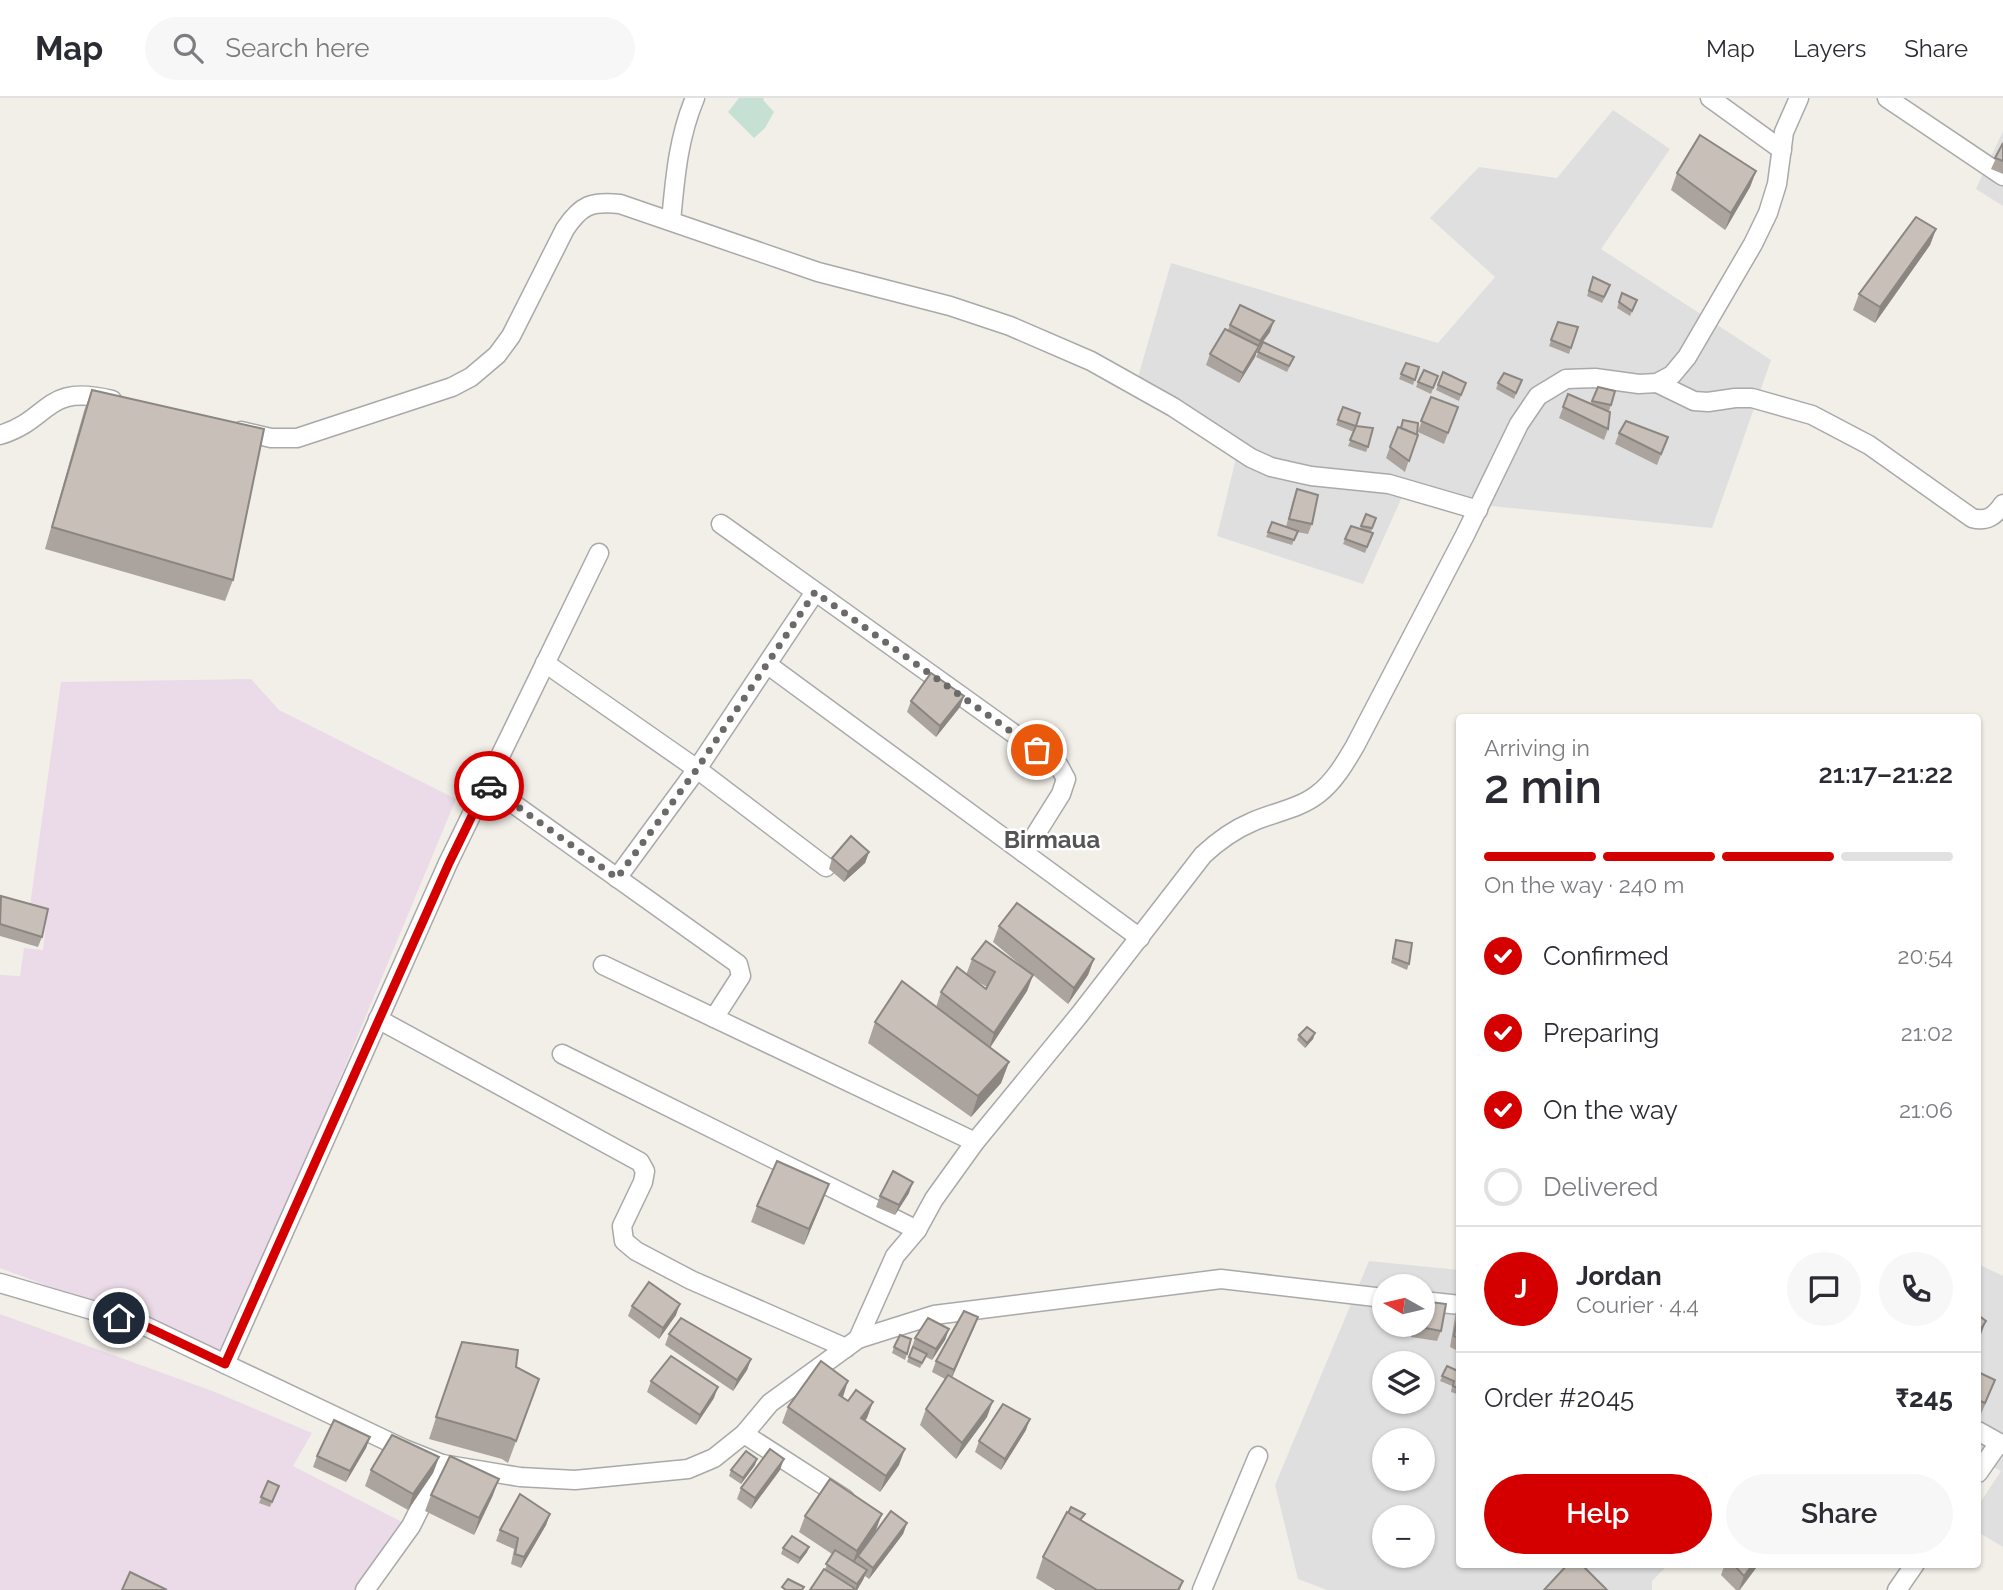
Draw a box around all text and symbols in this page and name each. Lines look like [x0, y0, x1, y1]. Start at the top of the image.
search box [145, 17, 635, 80]
text: Map [35, 29, 103, 68]
icon: search [169, 29, 207, 67]
text: Search here [225, 33, 370, 63]
text: Map [1706, 34, 1755, 63]
text: Layers [1793, 34, 1866, 63]
text: Share [1904, 34, 1968, 63]
pin [1007, 720, 1067, 780]
icon: bag [1018, 731, 1056, 769]
text: Arriving in [1484, 734, 1590, 761]
courier [454, 751, 524, 821]
text: 21:17–21:22 [1819, 759, 1953, 789]
text: 2 min [1484, 760, 1602, 814]
icon: car [470, 767, 508, 805]
district label: Birmaua [1004, 825, 1100, 854]
text: On the way · 240 m [1484, 871, 1684, 898]
icon: check [1484, 937, 1522, 975]
text: Confirmed [1543, 941, 1669, 971]
text: 20:54 [1898, 942, 1953, 969]
icon: check [1484, 1014, 1522, 1052]
text: Preparing [1543, 1018, 1659, 1048]
text: 21:02 [1901, 1019, 1953, 1046]
icon: check [1484, 1091, 1522, 1129]
text: On the way [1543, 1095, 1678, 1125]
text: 21:06 [1899, 1096, 1953, 1123]
text: Delivered [1543, 1172, 1658, 1202]
button: chat [1787, 1252, 1861, 1326]
button: phone [1879, 1252, 1953, 1326]
text: Jordan [1576, 1261, 1662, 1291]
north arrow [1372, 1274, 1435, 1337]
map controls [1372, 1274, 1435, 1568]
text: J [1515, 1274, 1527, 1304]
pin [89, 1288, 149, 1348]
text: Courier · 4.4 [1576, 1291, 1699, 1318]
icon: home [100, 1299, 138, 1337]
button: layers [1372, 1351, 1435, 1414]
text: Order #2045 [1484, 1383, 1634, 1413]
text: ₹245 [1895, 1383, 1953, 1413]
button: + [1372, 1428, 1435, 1491]
button: Help [1484, 1474, 1712, 1554]
button: Share [1726, 1474, 1953, 1554]
button: − [1372, 1505, 1435, 1568]

